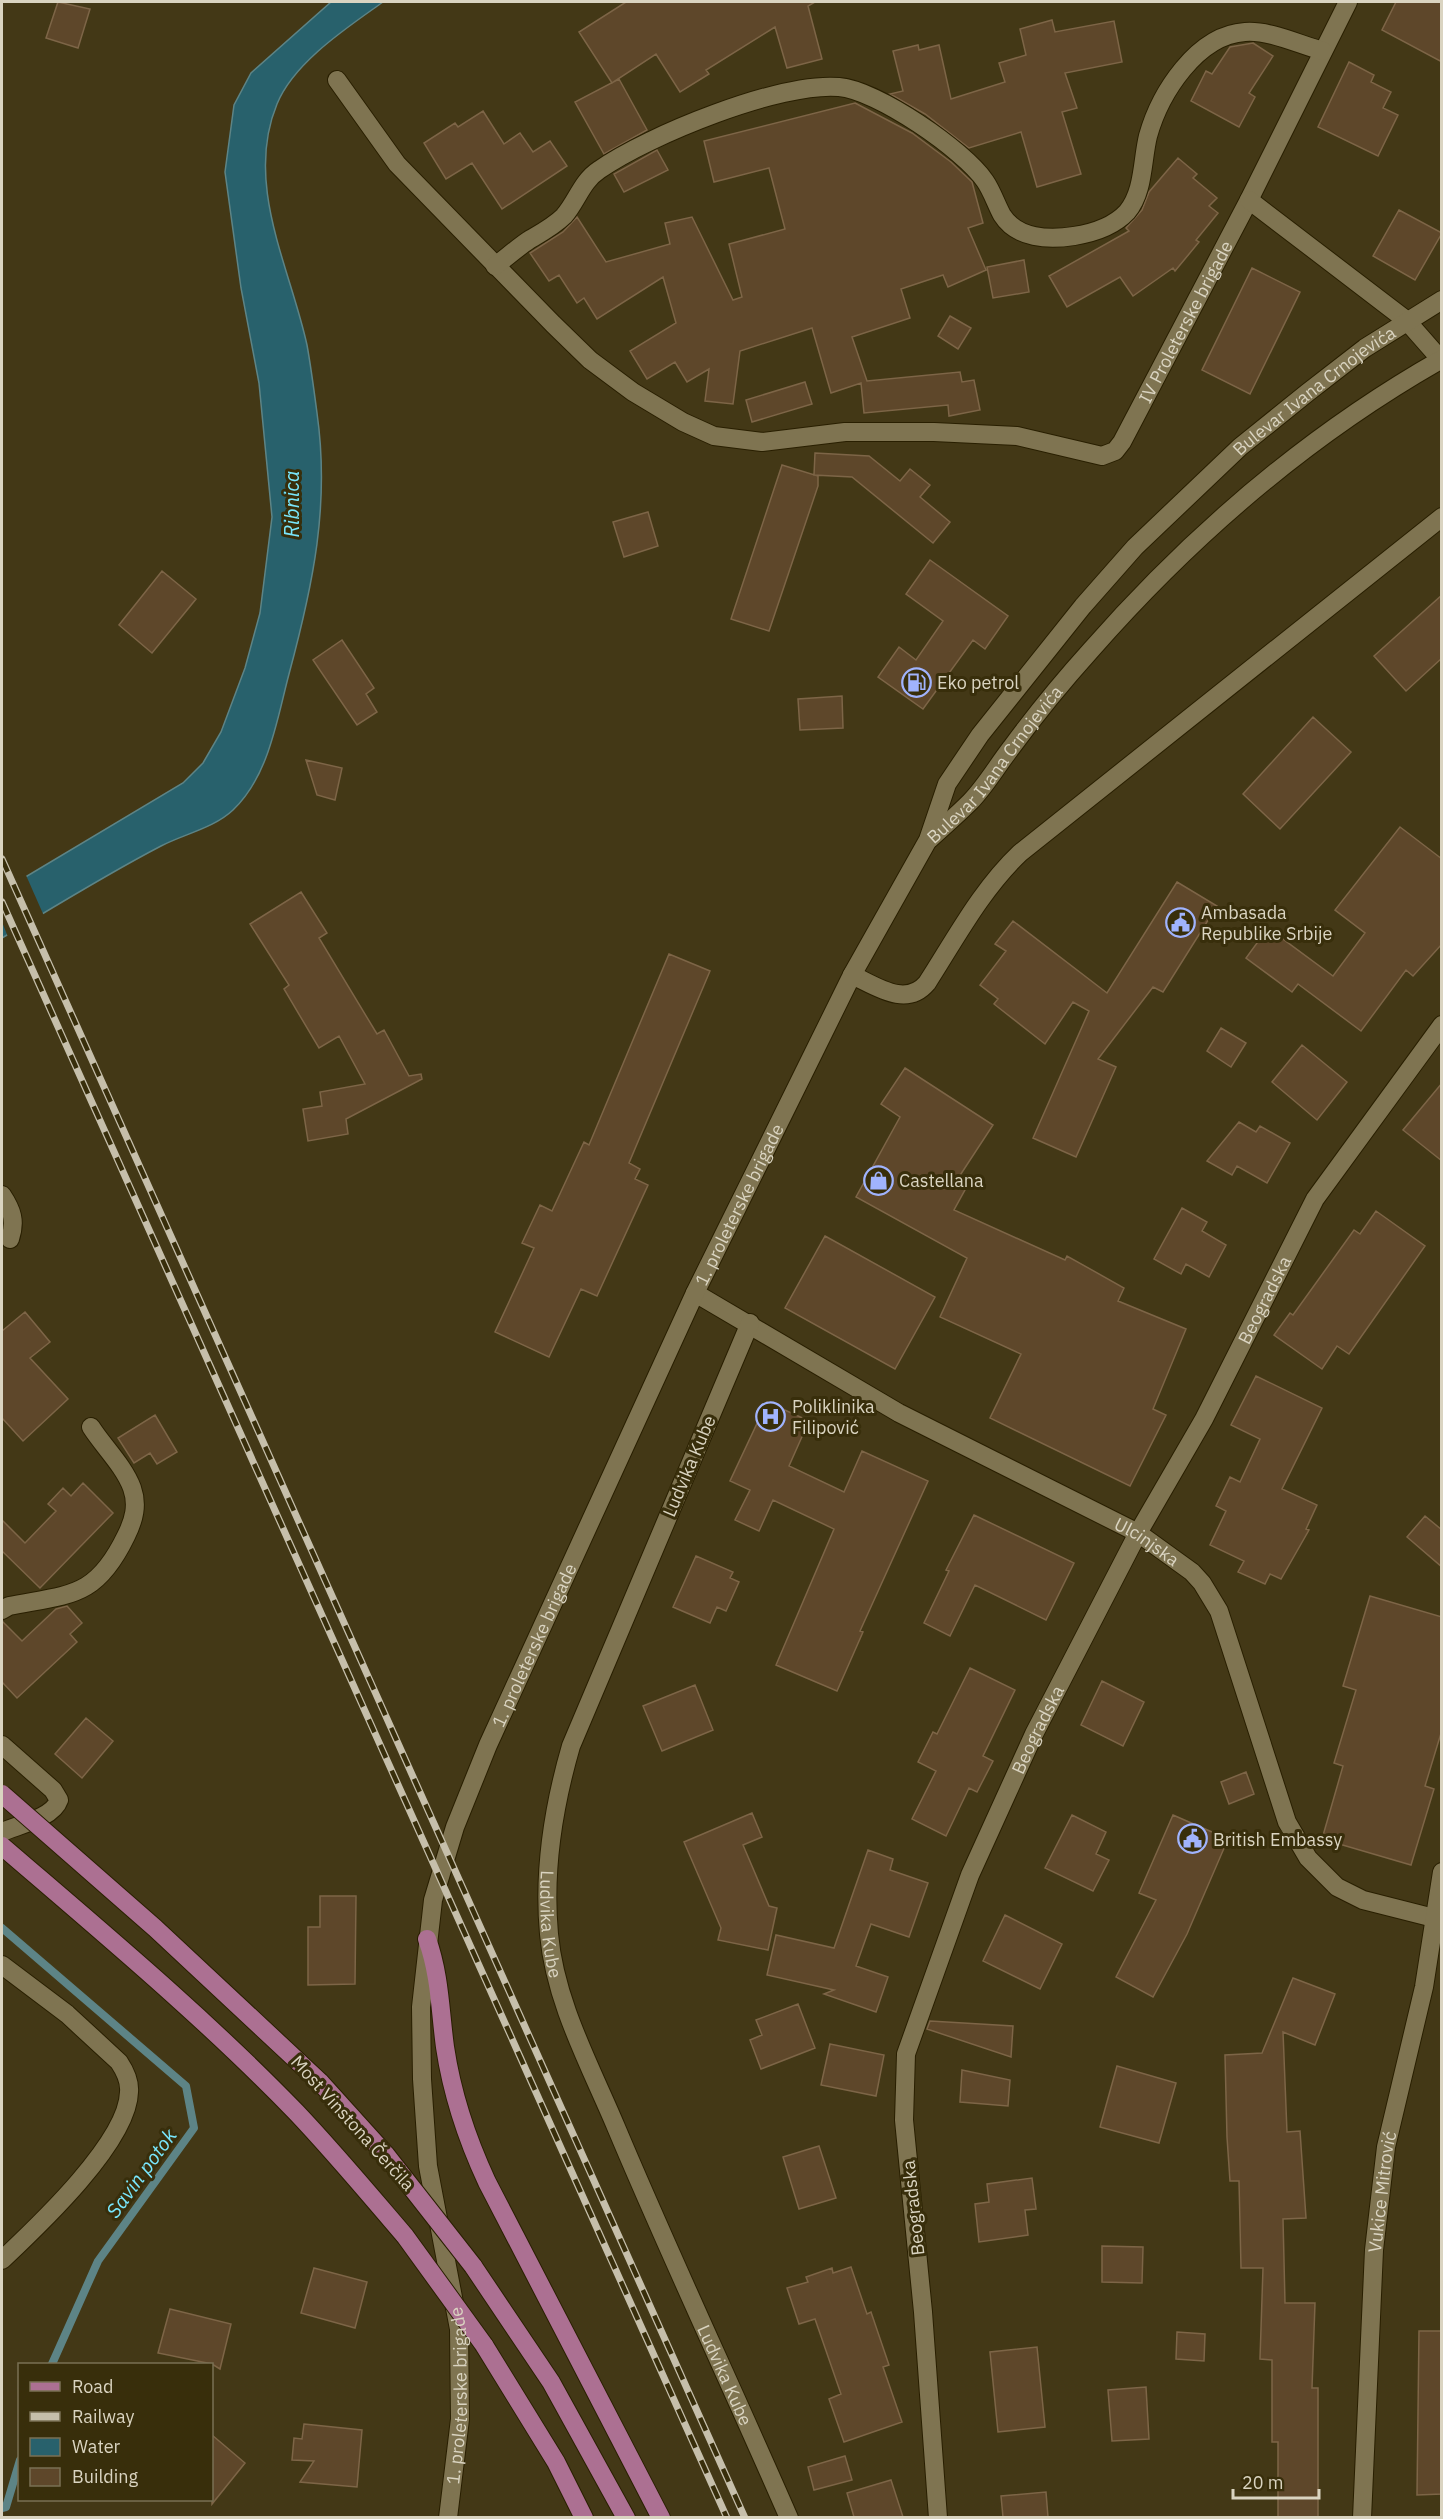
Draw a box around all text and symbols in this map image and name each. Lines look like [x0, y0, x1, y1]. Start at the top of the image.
street label: IV Proleterske brigade [1133, 236, 1237, 407]
street label: Bulevar Ivana Crnojevića [1227, 320, 1400, 460]
water label: Ribnica [278, 470, 305, 538]
fuel station icon: Eko petrol [900, 666, 932, 698]
place label: Eko petrol [937, 671, 1019, 694]
street label: Bulevar Ivana Crnojevića [921, 680, 1067, 848]
place label: Ambasada Republike Srbije [1201, 901, 1332, 945]
public building icon: Ambasada Republike Srbije [1164, 906, 1196, 938]
street label: 1. proleterske brigade [689, 1120, 788, 1289]
shop icon: Castellana [862, 1164, 894, 1196]
place label: Castellana [899, 1169, 984, 1192]
street label: Beogradska [1232, 1252, 1296, 1348]
place label: Poliklinika Filipović [792, 1395, 875, 1439]
hospital icon: Poliklinika Filipović [755, 1400, 787, 1432]
street label: Ludvika Kube [657, 1412, 721, 1520]
street label: Ulcinjska [1111, 1512, 1184, 1571]
street label: 1. proleterske brigade [486, 1559, 581, 1731]
street label: Beogradska [1006, 1681, 1069, 1777]
public building icon: British Embassy [1176, 1823, 1208, 1855]
place label: British Embassy [1213, 1828, 1342, 1851]
street label: Ludvika Kube [536, 1870, 568, 1980]
street label: Most Vinstona Čerčila [286, 2050, 421, 2196]
water label: Savin potok [100, 2122, 183, 2223]
street label: Vukice Mitrović [1362, 2129, 1401, 2254]
street label: Beogradska [897, 2159, 929, 2257]
street label: 1. proleterske brigade [441, 2305, 472, 2485]
street label: Ludvika Kube [693, 2321, 758, 2429]
legend [18, 2363, 213, 2501]
text: Road [72, 2375, 113, 2398]
text: Railway [72, 2405, 134, 2428]
text: Water [72, 2435, 121, 2458]
scale bar [1233, 2462, 1318, 2500]
text: Building [72, 2465, 139, 2488]
text: 20 m [1242, 2471, 1284, 2494]

